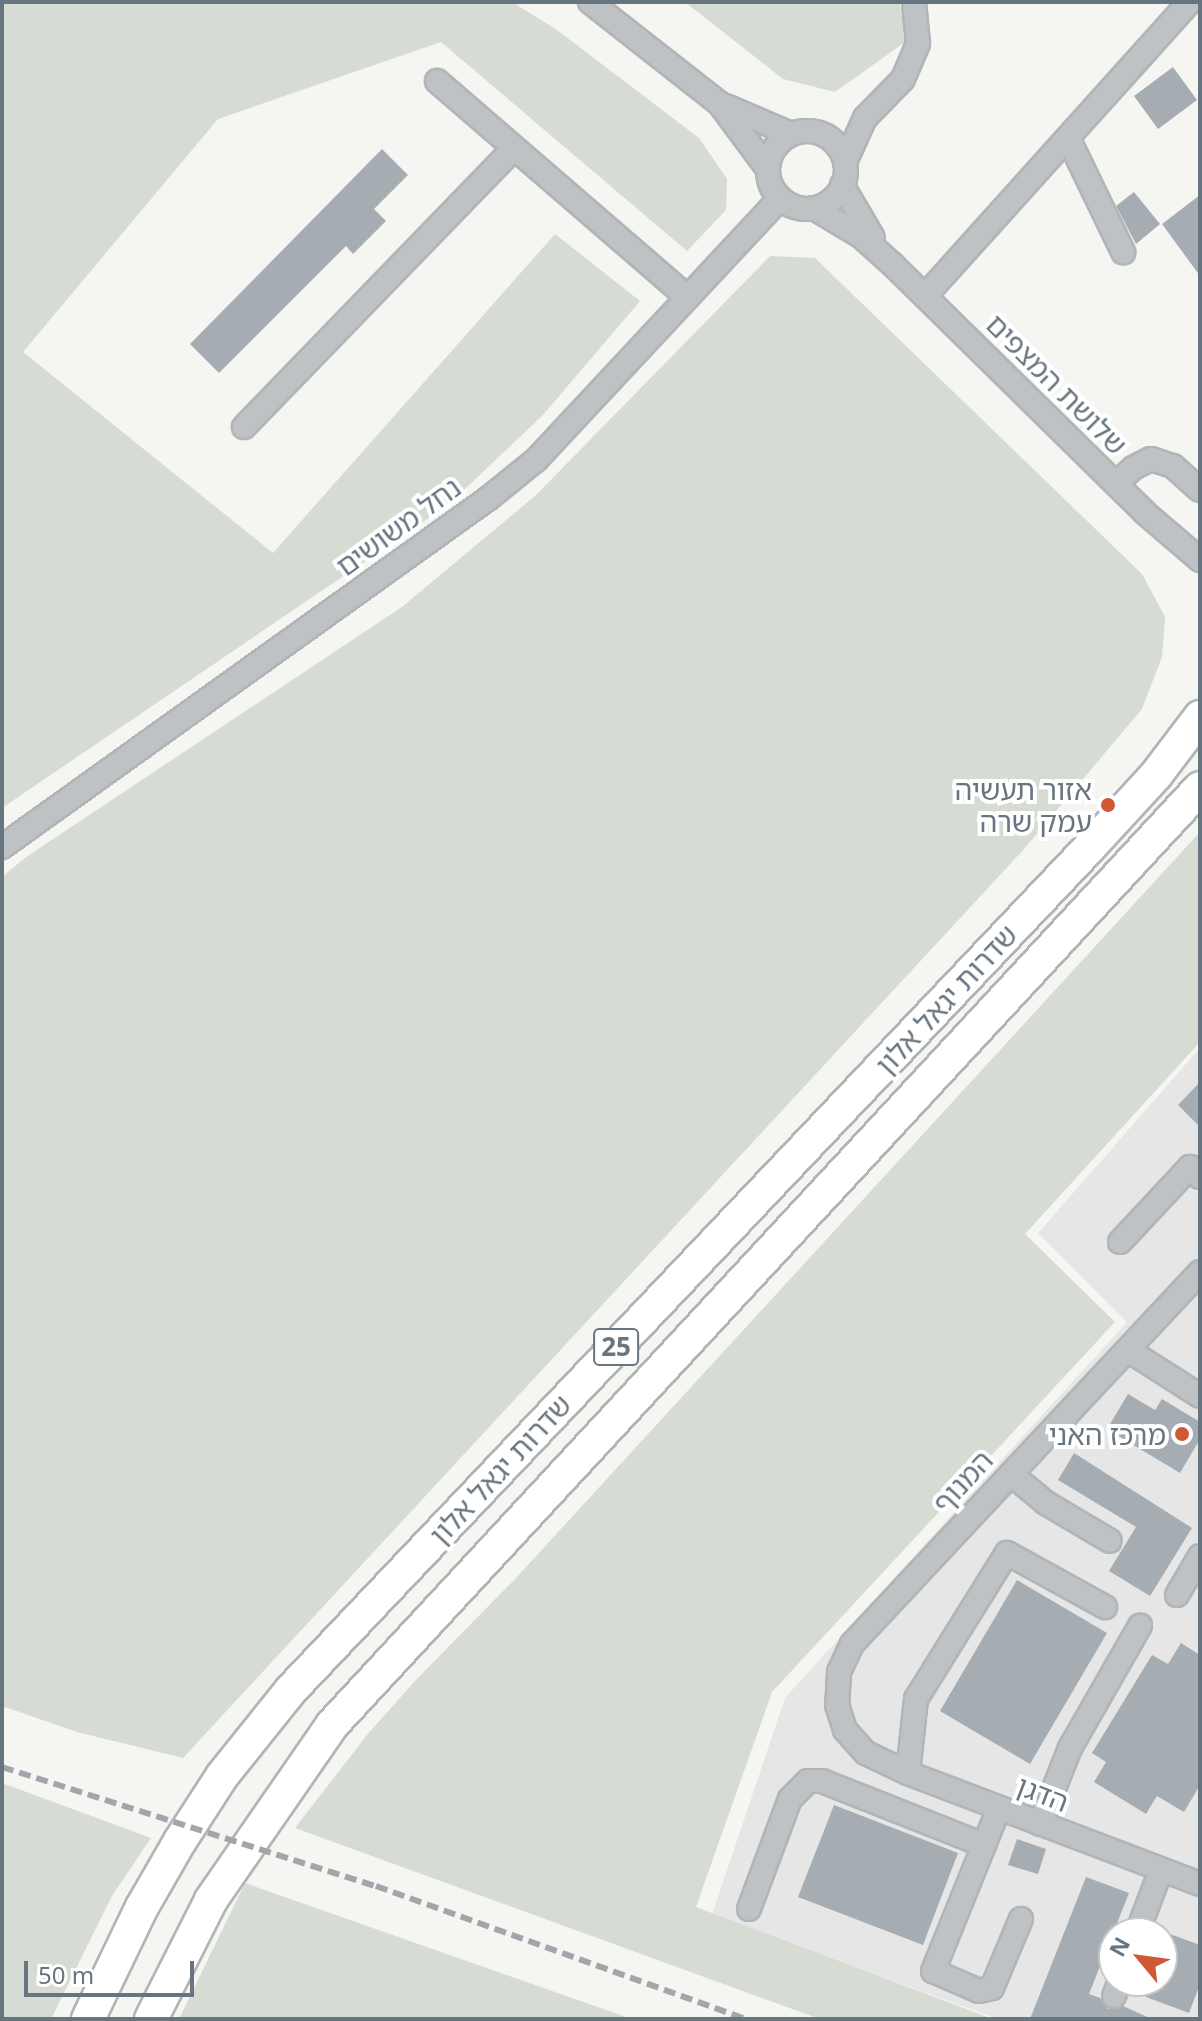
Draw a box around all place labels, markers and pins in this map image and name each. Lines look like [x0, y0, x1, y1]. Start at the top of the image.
place label: אזור תעשיה עמק שרה [955, 772, 1092, 838]
marker: אזור תעשיה עמק שרה [1099, 796, 1117, 814]
place label: מרכז האני [1049, 1417, 1166, 1451]
marker: מרכז האני [1173, 1425, 1191, 1443]

